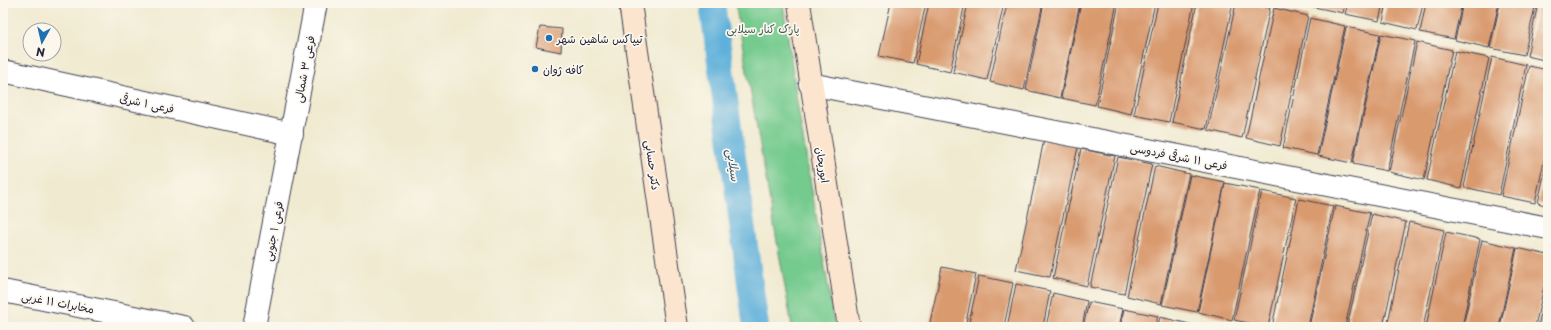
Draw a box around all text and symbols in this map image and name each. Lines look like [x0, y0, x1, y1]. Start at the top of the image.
park label: پارک کنار سیلابی [726, 20, 800, 37]
north arrow [22, 22, 62, 62]
place label: تیپاکس شاهین شهر [556, 30, 643, 47]
marker: تیپاکس شاهین شهر [544, 33, 554, 43]
street label: فرعی ۳ شمالی [289, 34, 319, 104]
text: N [35, 43, 46, 61]
place label: کافه ژوان [543, 61, 584, 78]
marker: کافه ژوان [530, 64, 540, 74]
street label: فرعی ۱ شرقی [118, 89, 176, 117]
street label: فرعی ۱۱ شرقی فردوسی [1129, 138, 1229, 174]
street label: دکتر حسابی [641, 139, 665, 191]
street label: ابوریحان [812, 146, 834, 184]
water label: سیلابی [723, 148, 745, 183]
street label: فرعی ۱ جنوبی [259, 200, 287, 262]
street label: مخابرات ۱۱ غربی [20, 287, 96, 317]

